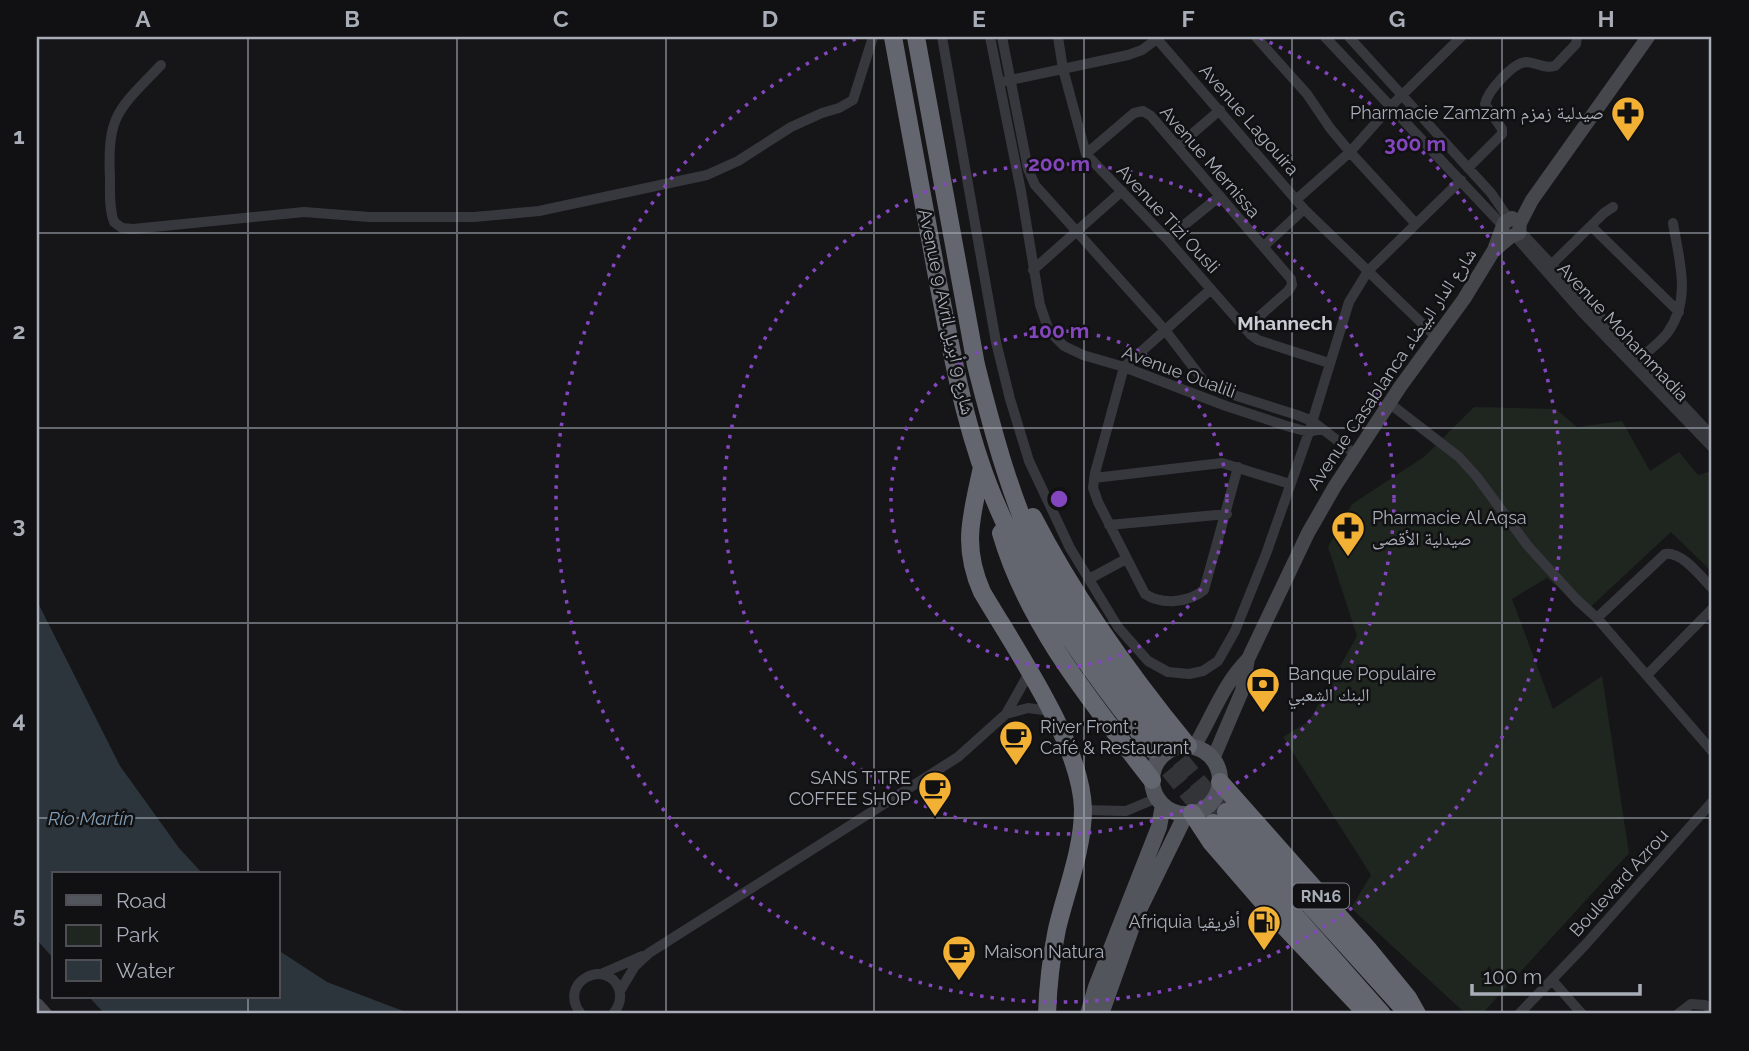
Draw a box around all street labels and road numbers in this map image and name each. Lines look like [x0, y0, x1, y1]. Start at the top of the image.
street label: Avenue Lagouira [1195, 60, 1303, 180]
street label: Avenue Mernissa [1156, 101, 1265, 222]
street label: Avenue Tizi Ousli [1113, 160, 1224, 277]
street label: Avenue 9 Avril شارع 9 أبريل [913, 207, 979, 417]
street label: Avenue Casablanca شارع الدار البيضاء [1303, 244, 1481, 494]
street label: Avenue Mohammadia [1554, 258, 1693, 405]
street label: Avenue Oualili [1119, 341, 1239, 402]
street label: Boulevard Azrou [1565, 825, 1672, 941]
road number: RN16 [1293, 884, 1349, 908]

